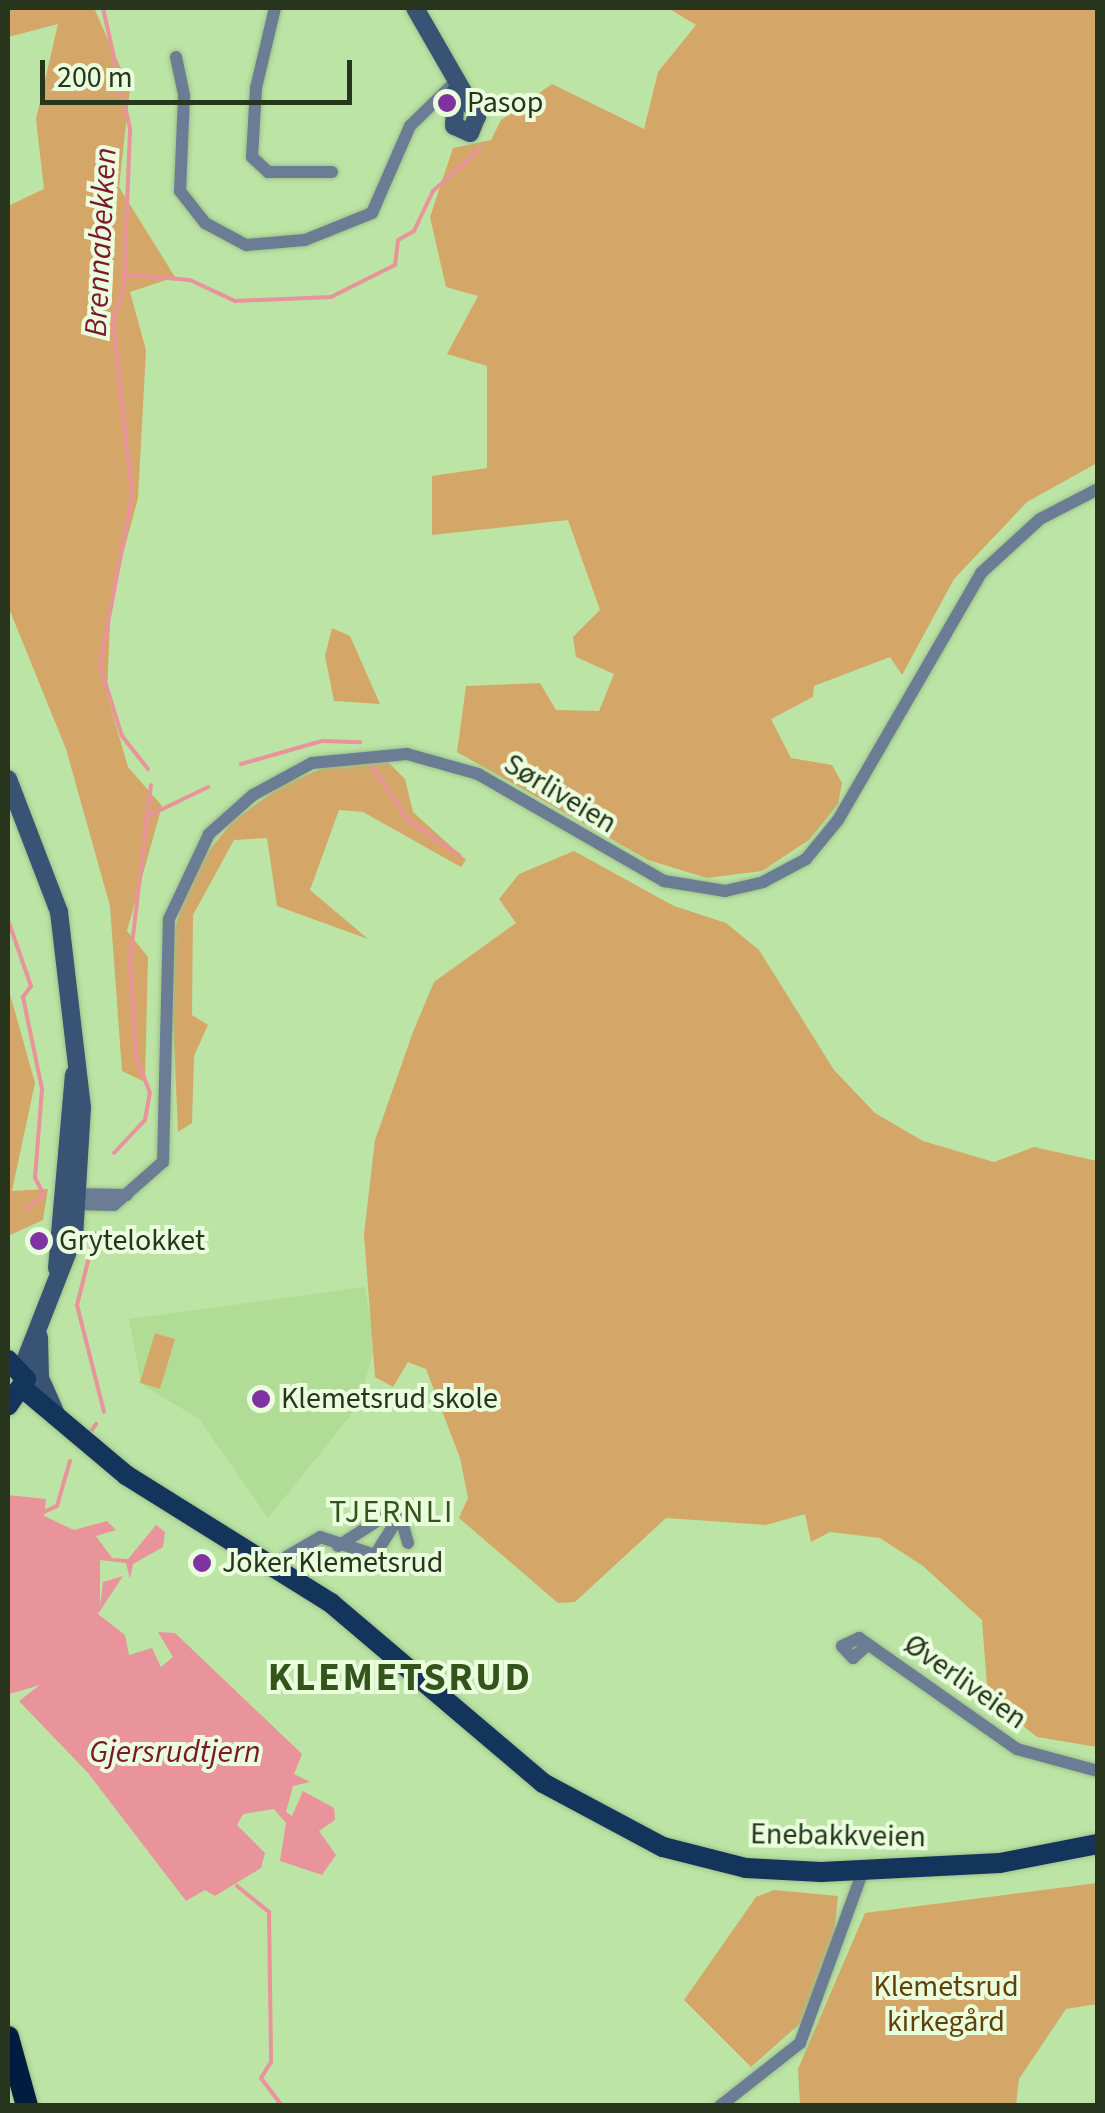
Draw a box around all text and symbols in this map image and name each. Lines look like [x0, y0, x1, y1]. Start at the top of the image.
scale bar [45, 40, 358, 102]
text: 200 m [57, 56, 133, 99]
place label: Pasop [467, 85, 543, 121]
marker: Pasop [436, 92, 458, 114]
water label: Brennabekken [77, 146, 125, 338]
street label: Sørliveien [497, 746, 623, 842]
place label: Grytelokket [59, 1223, 205, 1259]
marker: Grytelokket [28, 1230, 50, 1252]
place label: Klemetsrud skole [281, 1381, 498, 1417]
marker: Klemetsrud skole [250, 1388, 272, 1410]
district label: TJERNLI [329, 1493, 455, 1531]
place label: Joker Klemetsrud [222, 1545, 443, 1581]
marker: Joker Klemetsrud [191, 1552, 213, 1574]
street label: Øverliveien [897, 1627, 1033, 1737]
district label: KLEMETSRUD [268, 1654, 532, 1702]
water label: Gjersrudtjern [89, 1733, 261, 1771]
street label: Enebakkveien [750, 1816, 926, 1856]
park label: Klemetsrud kirkegård [873, 1969, 1019, 2040]

